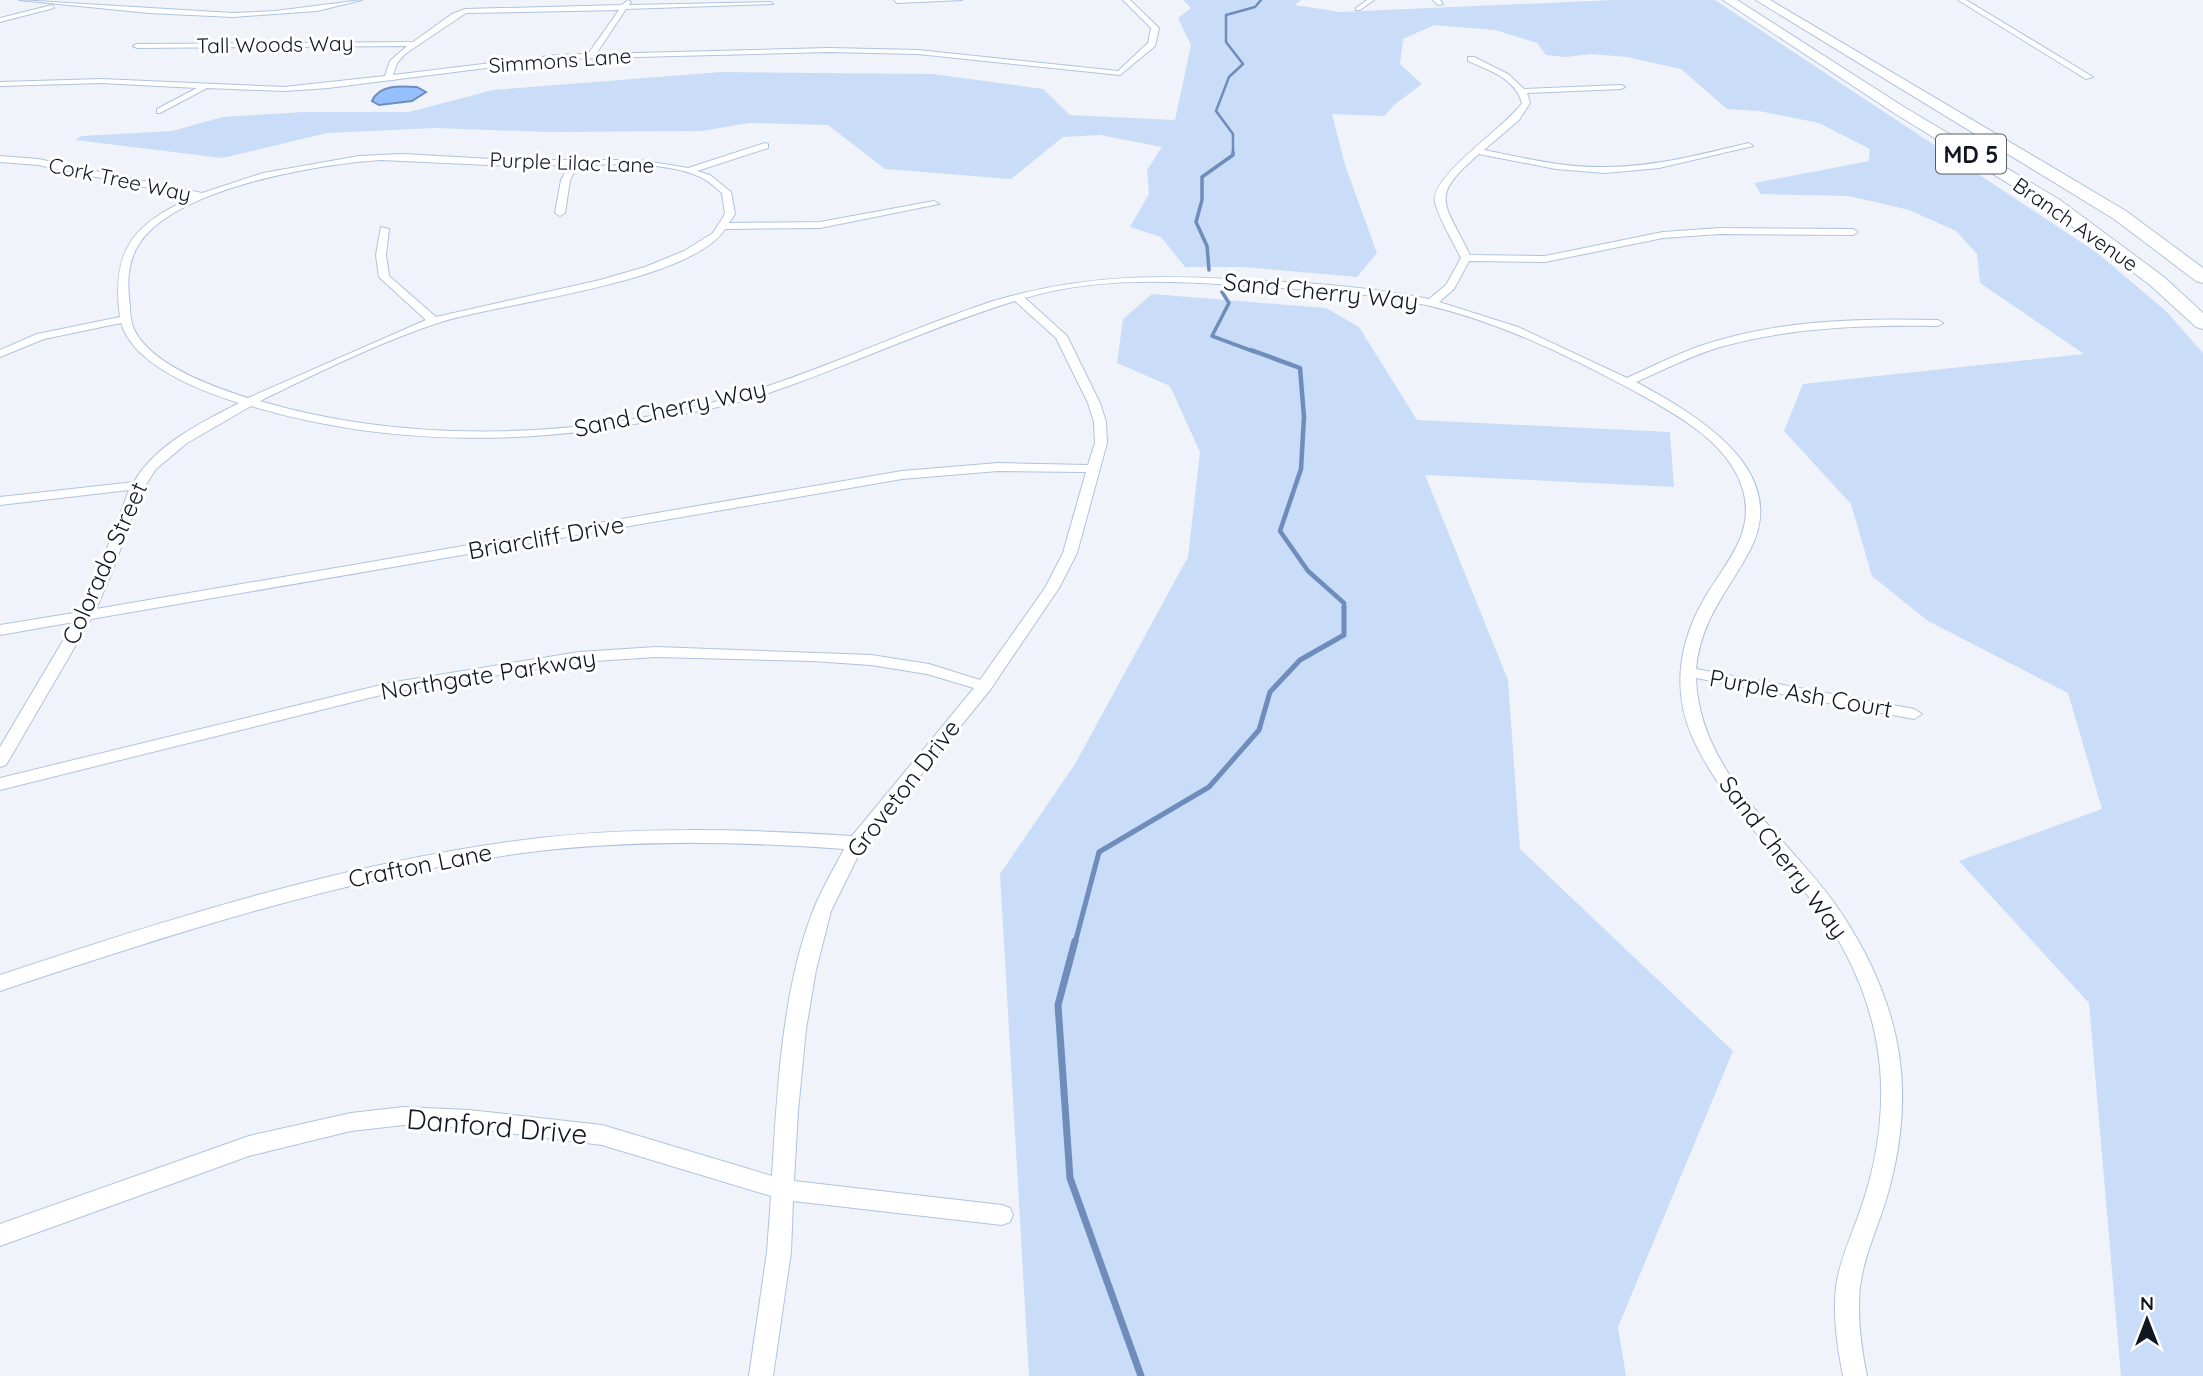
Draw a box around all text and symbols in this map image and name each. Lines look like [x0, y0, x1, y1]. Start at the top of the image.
street label: Tall Woods Way [196, 30, 354, 58]
street label: Simmons Lane [488, 42, 632, 78]
road number: MD 5 [1936, 134, 2006, 174]
street label: Purple Lilac Lane [489, 146, 655, 178]
street label: Cork Tree Way [47, 151, 193, 207]
street label: Branch Avenue [2008, 171, 2144, 277]
street label: Sand Cherry Way [1222, 266, 1420, 316]
street label: Sand Cherry Way [571, 373, 769, 443]
street label: Colorado Street [55, 477, 153, 649]
street label: Briarcliff Drive [466, 509, 626, 565]
street label: Northgate Parkway [378, 642, 598, 706]
street label: Purple Ash Court [1707, 662, 1895, 724]
street label: Groveton Drive [840, 713, 966, 863]
street label: Sand Cherry Way [1713, 770, 1855, 944]
street label: Crafton Lane [346, 836, 494, 894]
street label: Danford Drive [405, 1101, 589, 1151]
north arrow [2112, 1285, 2182, 1355]
text: N [2140, 1291, 2154, 1315]

